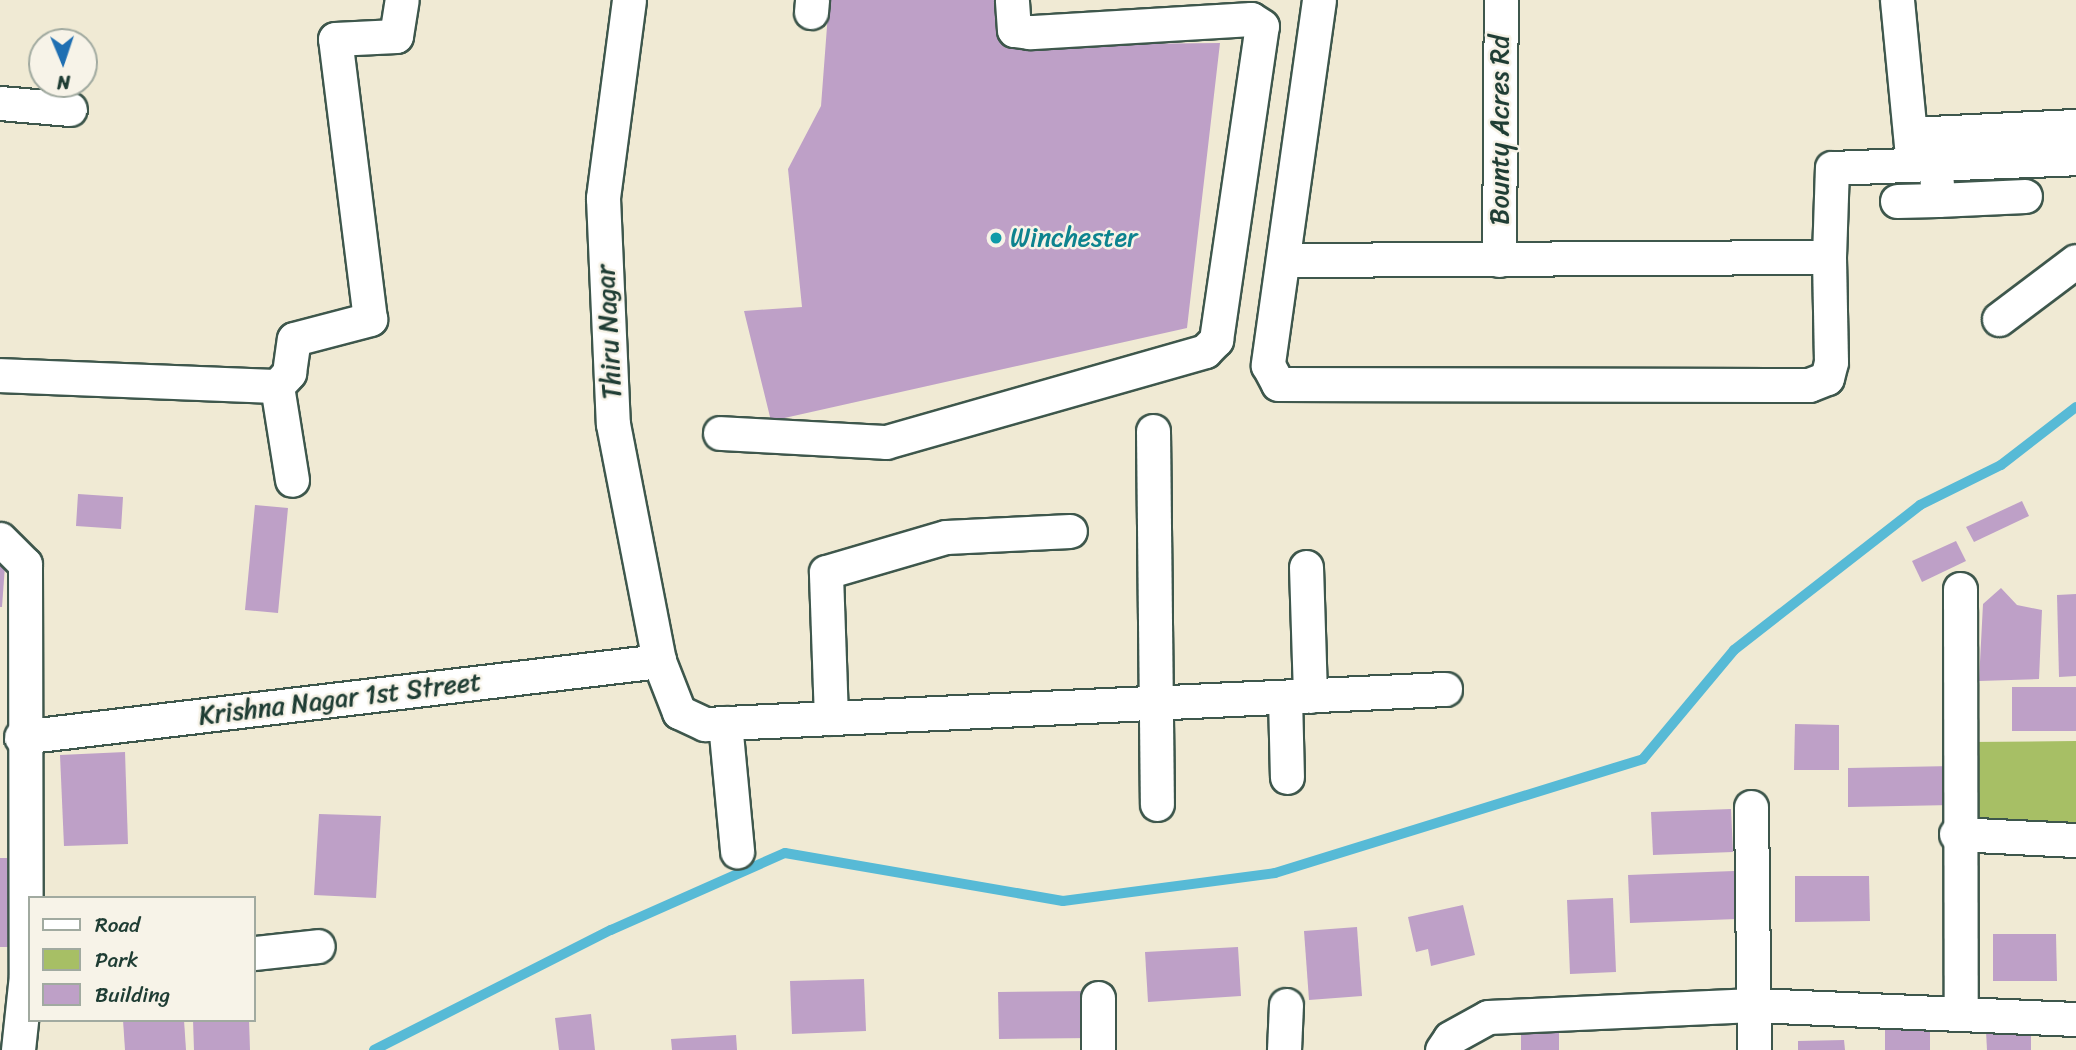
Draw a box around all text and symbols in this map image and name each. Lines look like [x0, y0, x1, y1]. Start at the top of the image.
north arrow [28, 28, 98, 98]
street label: Bounty Acres Rd [1484, 35, 1516, 225]
text: N [57, 66, 71, 99]
place label: Winchester [1010, 222, 1138, 254]
marker: Winchester [988, 230, 1004, 246]
street label: Thiru Nagar [590, 264, 628, 400]
street label: Krishna Nagar 1st Street [197, 666, 483, 732]
legend [28, 896, 256, 1022]
text: Road [95, 906, 140, 944]
text: Park [95, 941, 138, 979]
text: Building [95, 976, 170, 1014]

